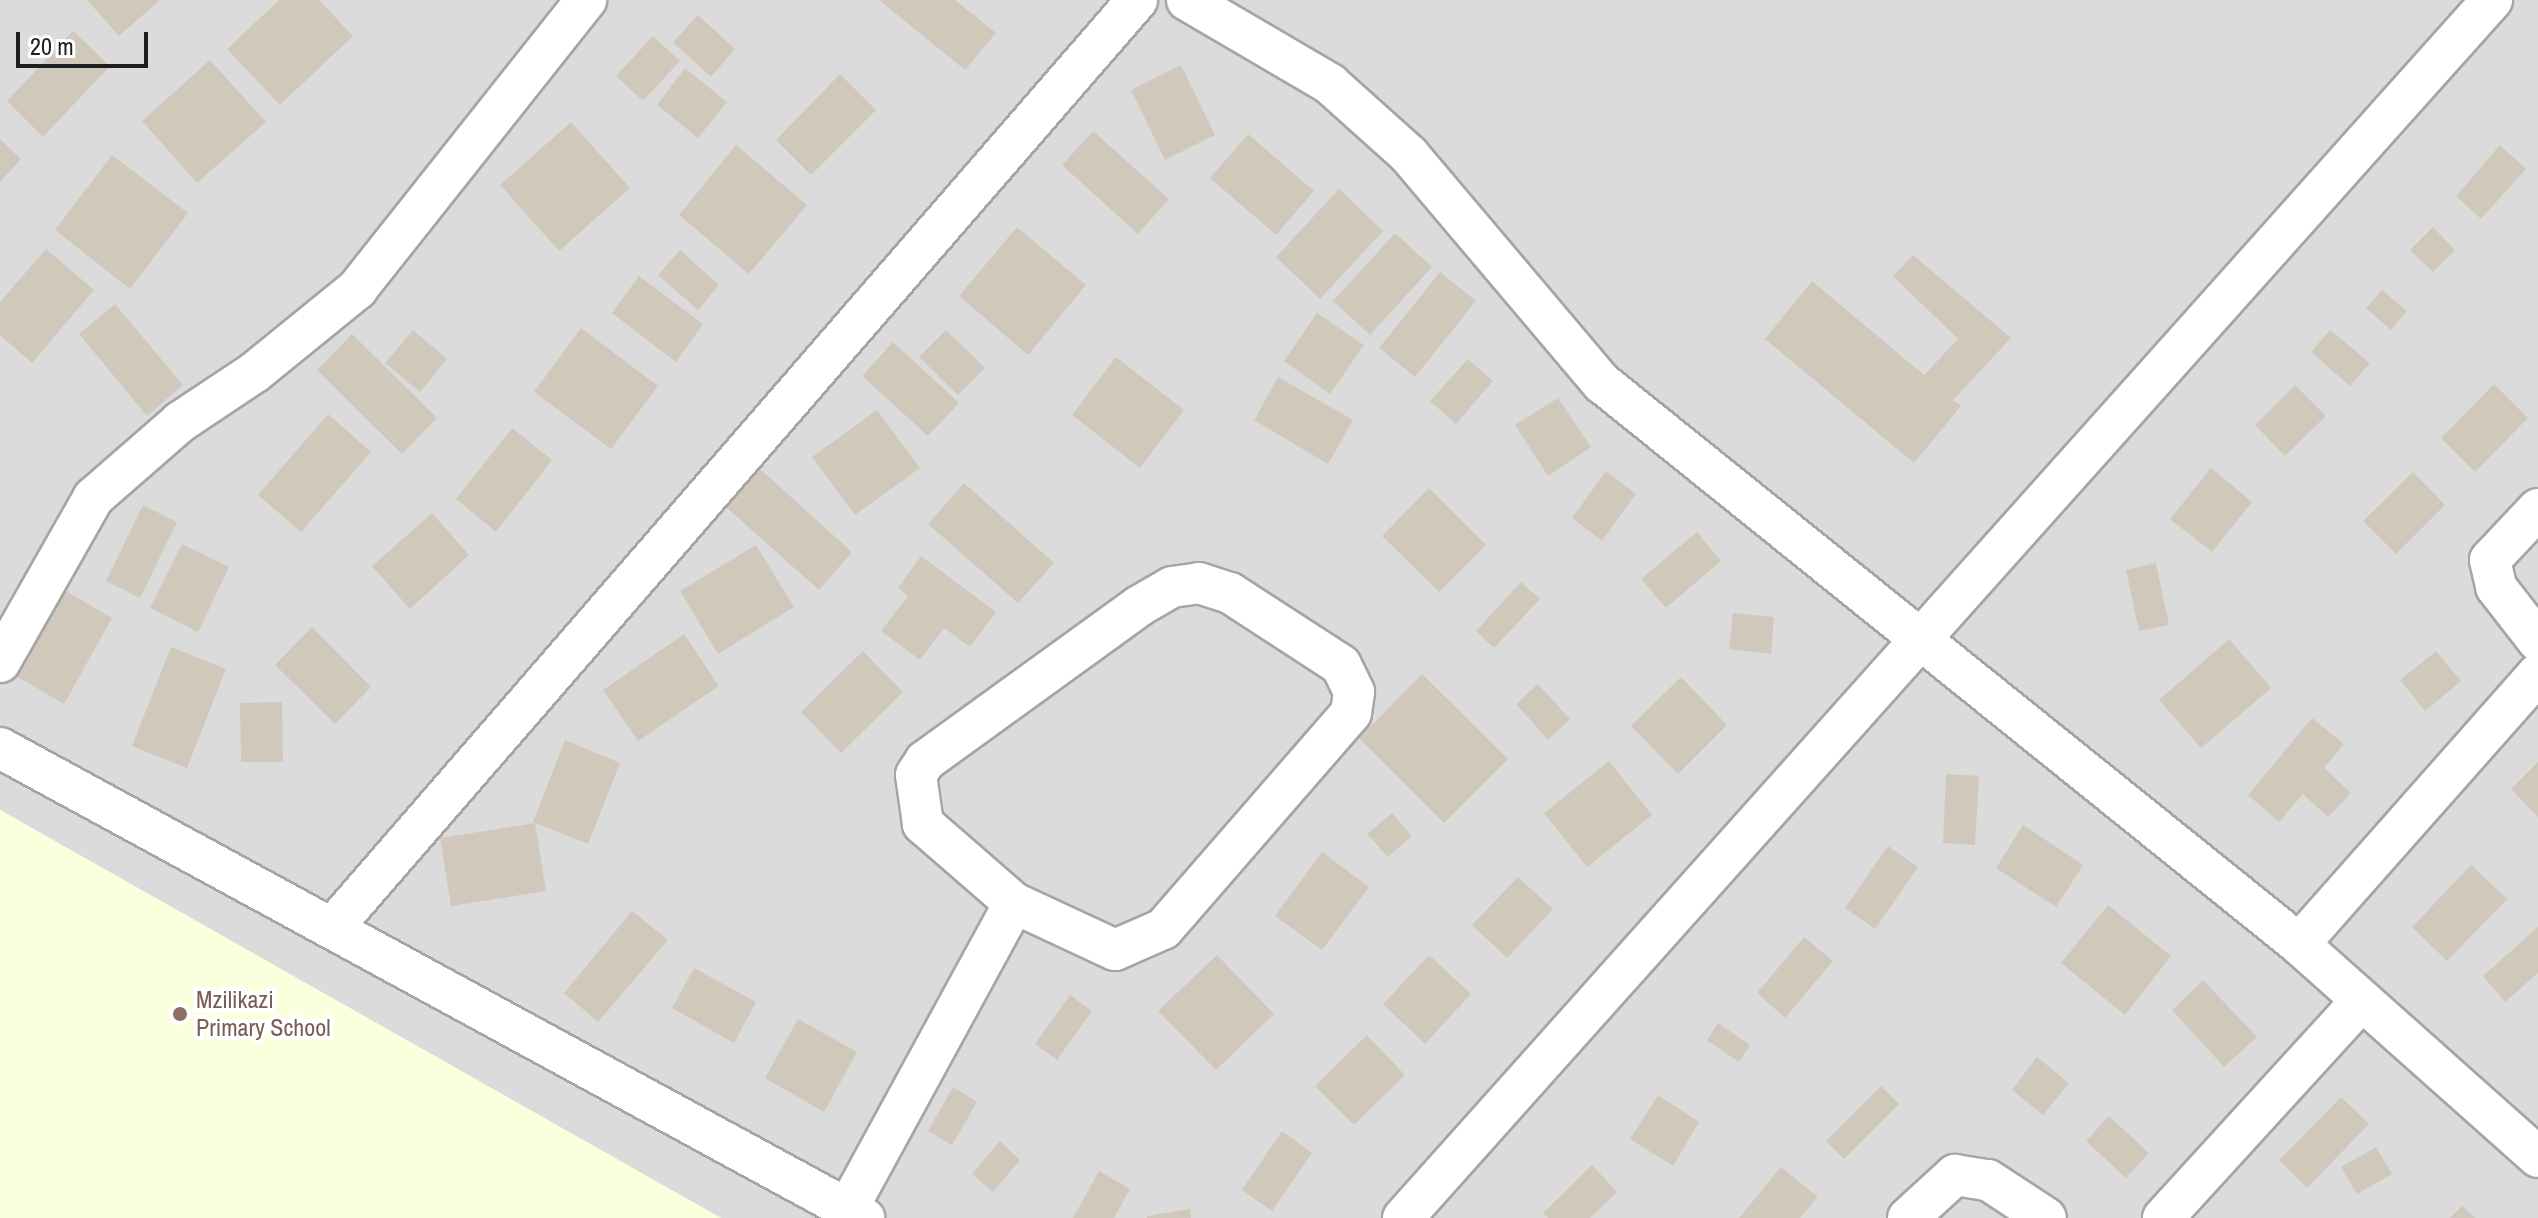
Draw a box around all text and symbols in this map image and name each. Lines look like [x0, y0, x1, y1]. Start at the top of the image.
scale bar [20, 16, 152, 66]
text: 20 m [30, 30, 74, 62]
place label: Mzilikazi Primary School [196, 986, 331, 1042]
marker: Mzilikazi Primary School [171, 1005, 189, 1023]

